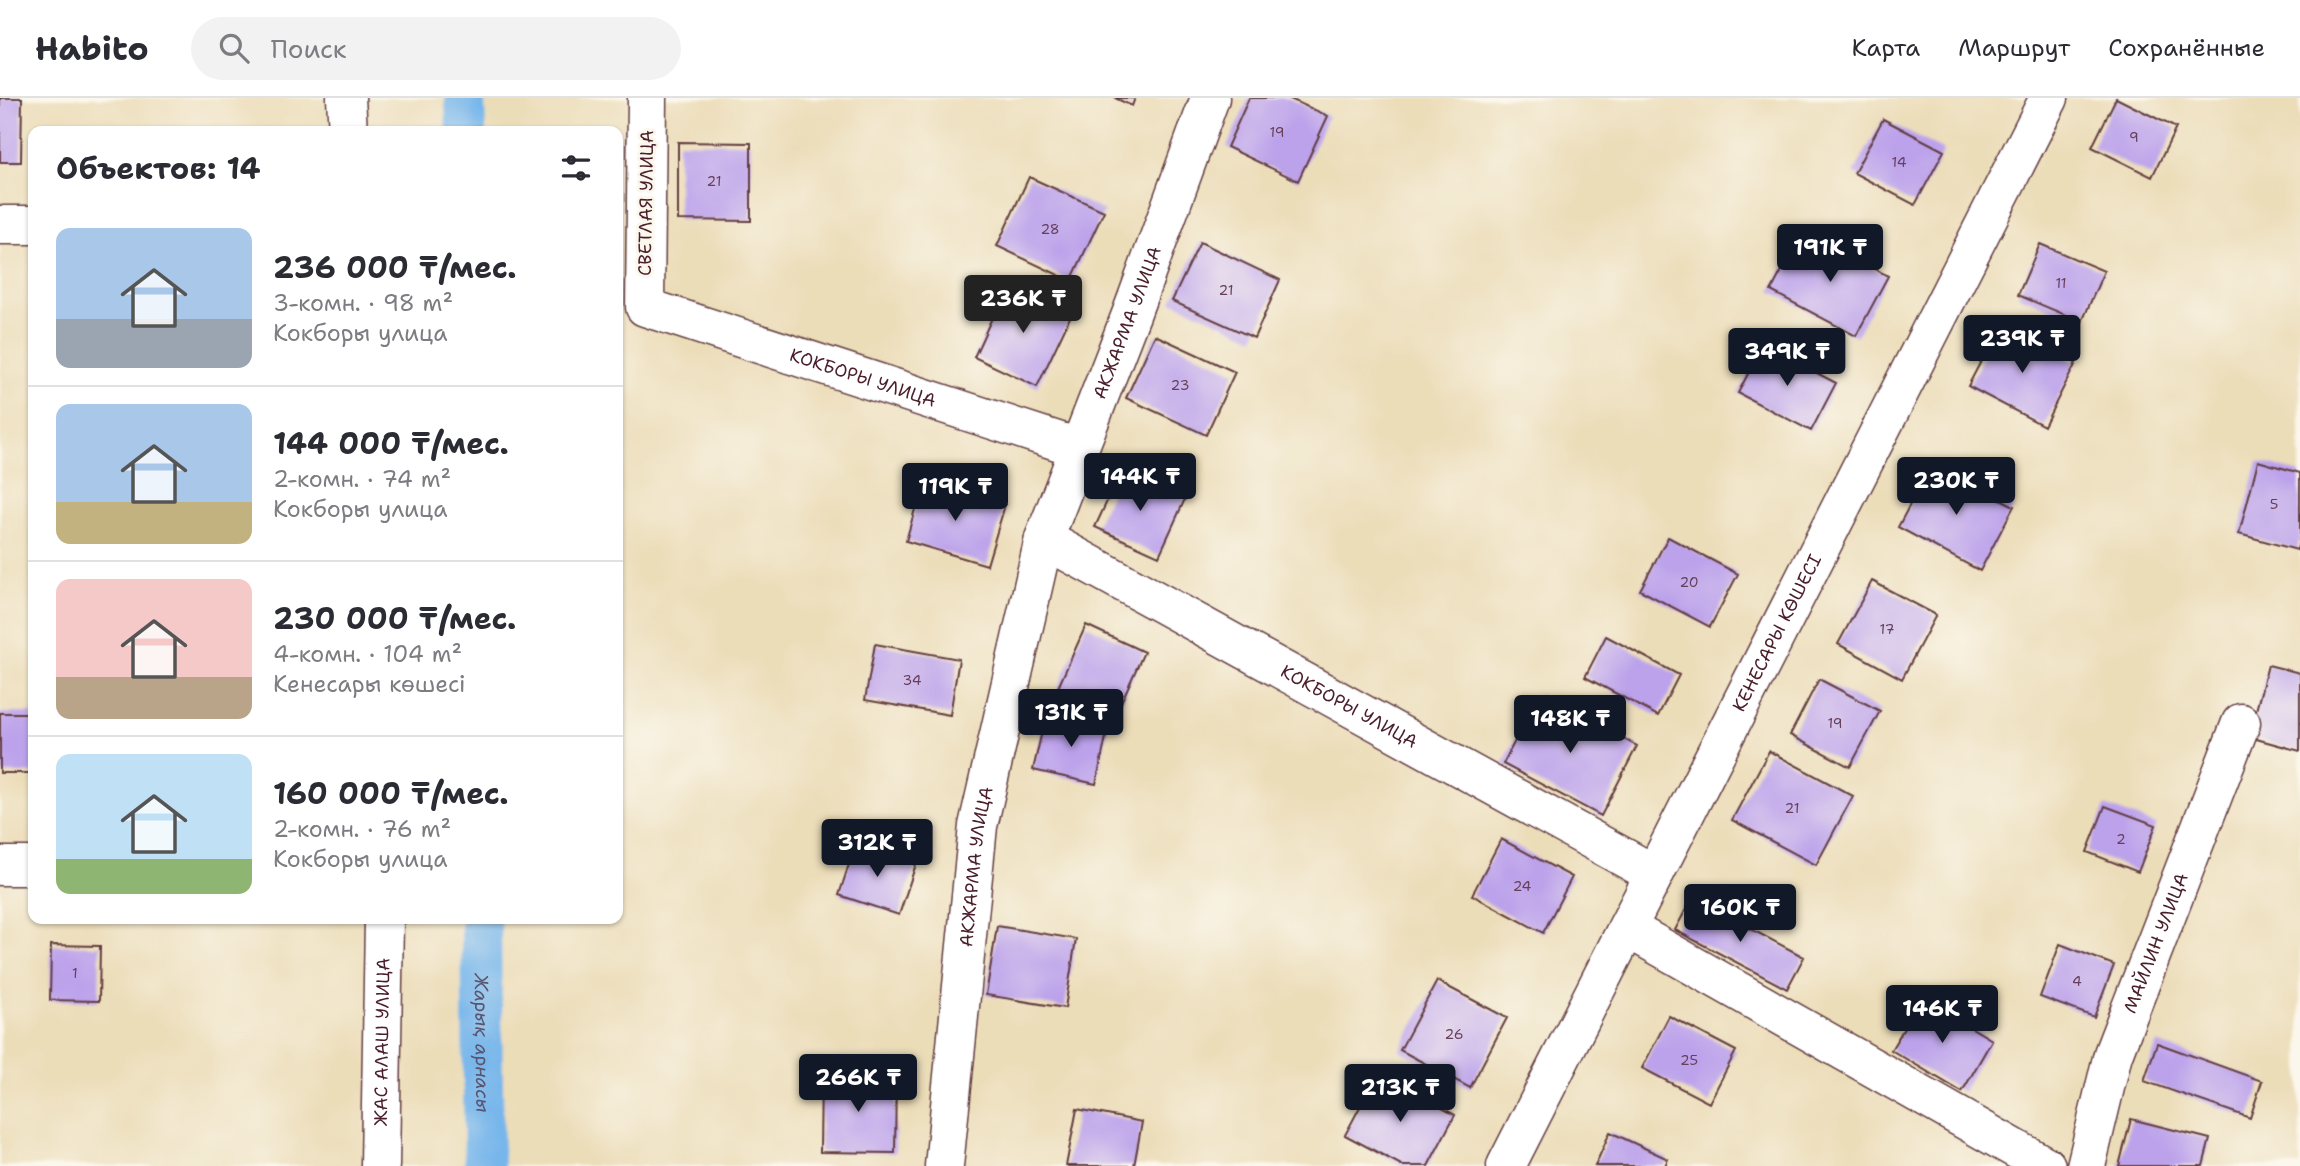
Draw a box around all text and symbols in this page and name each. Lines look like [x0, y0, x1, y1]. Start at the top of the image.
search box [191, 17, 681, 80]
text: Habito [35, 26, 149, 71]
icon: search [215, 29, 253, 67]
text: Поиск [271, 31, 347, 66]
text: Карта [1852, 32, 1920, 64]
text: Маршрут [1958, 32, 2070, 64]
text: Сохранённые [2108, 32, 2265, 64]
house number: 19 [1269, 123, 1285, 141]
house number: 9 [2129, 128, 2139, 146]
street label: СВЕТЛАЯ УЛИЦА [633, 130, 659, 276]
text: Объектов: 14 [56, 148, 261, 189]
icon: filters [557, 149, 595, 187]
house number: 14 [1891, 153, 1907, 171]
house number: 21 [707, 172, 721, 190]
house number: 28 [1040, 220, 1060, 238]
pin: 191K ₸ [1773, 225, 1887, 284]
text: 191K ₸ [1793, 232, 1867, 262]
street label: АКЖАРМА УЛИЦА [1087, 243, 1167, 402]
text: 236 000 ₸/мес. [273, 247, 517, 288]
icon: home [112, 256, 196, 340]
house number: 11 [2055, 274, 2067, 292]
pin: 236K ₸ [966, 275, 1080, 335]
house number: 21 [1219, 281, 1233, 299]
text: 236K ₸ [980, 283, 1066, 313]
text: 3-комн. · 98 m² [273, 288, 453, 318]
pin: 239K ₸ [1965, 316, 2079, 375]
text: Кокборы улица [273, 318, 448, 348]
text: 239K ₸ [1979, 323, 2065, 353]
pin: 349K ₸ [1730, 328, 1844, 388]
text: 349K ₸ [1744, 336, 1830, 366]
street label: КОКБОРЫ УЛИЦА [787, 343, 939, 413]
house number: 23 [1171, 376, 1189, 394]
text: 144 000 ₸/мес. [273, 423, 509, 464]
icon: home [112, 432, 196, 516]
pin: 144K ₸ [1083, 454, 1197, 513]
pin: 230K ₸ [1899, 458, 2013, 517]
text: 144K ₸ [1100, 461, 1180, 491]
text: 2-комн. · 74 m² [273, 464, 451, 494]
pin: 119K ₸ [898, 464, 1012, 523]
text: 230K ₸ [1913, 465, 1999, 495]
text: 119K ₸ [918, 471, 992, 501]
text: Кокборы улица [273, 494, 448, 524]
house number: 5 [2270, 495, 2278, 513]
street label: КЕНЕСАРЫ КӨШЕСІ [1727, 550, 1827, 716]
house number: 20 [1679, 573, 1699, 591]
text: 230 000 ₸/мес. [273, 598, 516, 639]
icon: home [112, 607, 196, 691]
house number: 17 [1880, 620, 1894, 638]
text: 4-комн. · 104 m² [273, 639, 462, 669]
street label: КОКБОРЫ УЛИЦА [1276, 659, 1422, 754]
text: Кенесары көшесі [273, 669, 466, 699]
house number: 34 [902, 671, 922, 689]
pin: 131K ₸ [1014, 690, 1128, 749]
pin: 148K ₸ [1513, 696, 1627, 755]
text: 131K ₸ [1034, 697, 1108, 727]
text: 148K ₸ [1530, 703, 1610, 733]
house number: 19 [1827, 714, 1843, 732]
text: 160 000 ₸/мес. [273, 773, 509, 814]
icon: home [112, 782, 196, 866]
street label: АКЖАРМА УЛИЦА [954, 784, 999, 948]
house number: 21 [1785, 799, 1799, 817]
text: 2-комн. · 76 m² [273, 814, 451, 844]
pin: 312K ₸ [820, 820, 934, 879]
text: 312K ₸ [838, 827, 916, 857]
house number: 2 [2116, 830, 2126, 848]
text: Кокборы улица [273, 844, 448, 874]
street label: МАЙЛИН УЛИЦА [2118, 870, 2194, 1017]
house number: 24 [1513, 877, 1532, 895]
pin: 160K ₸ [1683, 884, 1797, 944]
text: 160K ₸ [1700, 892, 1780, 922]
street label: ЖАС АЛАШ УЛИЦА [369, 958, 395, 1126]
house number: 1 [72, 964, 78, 982]
water label: Жарық арнасы [469, 972, 496, 1113]
house number: 4 [2072, 972, 2082, 990]
pin: 146K ₸ [1885, 986, 1999, 1045]
text: 146K ₸ [1902, 993, 1982, 1023]
house number: 26 [1445, 1025, 1464, 1043]
house number: 25 [1680, 1051, 1698, 1069]
pin: 266K ₸ [801, 1054, 915, 1114]
text: 266K ₸ [815, 1062, 901, 1092]
pin: 213K ₸ [1343, 1065, 1457, 1124]
text: 213K ₸ [1360, 1072, 1440, 1102]

